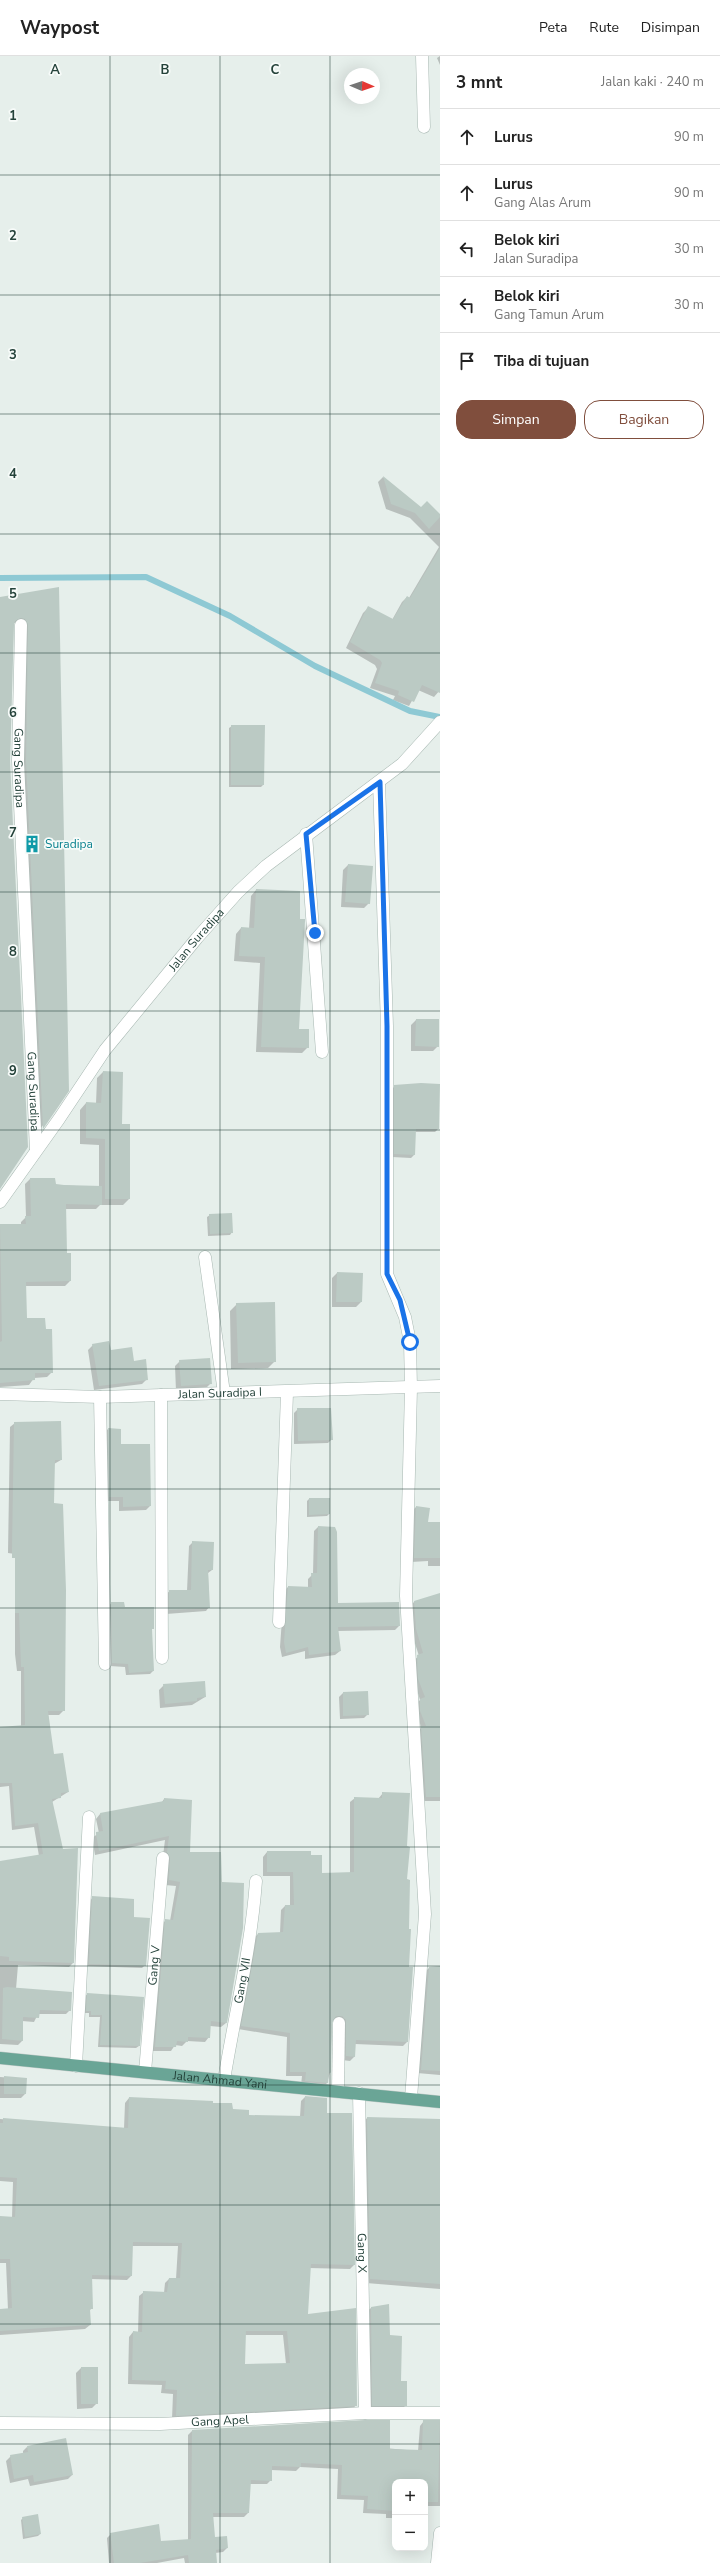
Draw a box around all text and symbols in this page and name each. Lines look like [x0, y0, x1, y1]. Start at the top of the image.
text: Waypost [20, 15, 99, 41]
text: Peta [539, 18, 567, 37]
text: Rute [589, 18, 619, 37]
text: Disimpan [641, 18, 700, 37]
text: A [50, 61, 60, 79]
text: B [161, 61, 170, 79]
text: C [271, 61, 280, 79]
north arrow [344, 68, 380, 104]
text: 3 mnt [456, 71, 502, 94]
text: Jalan kaki · 240 m [601, 73, 704, 91]
text: 1 [9, 107, 17, 125]
icon: ahead [456, 126, 478, 148]
text: Lurus [494, 127, 533, 147]
text: 90 m [674, 128, 704, 146]
text: Lurus [494, 174, 533, 194]
icon: ahead [456, 182, 478, 204]
text: 90 m [674, 184, 704, 202]
text: Gang Alas Arum [494, 194, 591, 212]
text: 2 [9, 227, 17, 245]
text: Belok kiri [494, 230, 559, 250]
icon: left [456, 238, 478, 260]
text: 30 m [674, 240, 704, 258]
text: Jalan Suradipa [494, 250, 578, 268]
text: Belok kiri [494, 286, 559, 306]
icon: left [456, 294, 478, 316]
text: 30 m [674, 296, 704, 314]
text: Gang Tamun Arum [494, 306, 604, 324]
text: 3 [9, 346, 17, 364]
icon: arrive [456, 350, 478, 372]
text: Tiba di tujuan [494, 351, 589, 371]
button: Simpan [456, 400, 576, 439]
button: Bagikan [584, 400, 704, 439]
text: 4 [9, 465, 17, 483]
text: 5 [9, 585, 17, 603]
text: 6 [9, 704, 17, 722]
street label: Gang Suradipa [10, 728, 28, 808]
text: 7 [9, 824, 17, 842]
building icon: Suradipa [22, 834, 42, 854]
place label: Suradipa [45, 836, 93, 852]
street label: Jalan Suradipa [164, 905, 228, 975]
route end [306, 924, 324, 942]
text: 8 [9, 943, 17, 961]
street label: Gang Suradipa [23, 1051, 43, 1132]
text: 9 [9, 1062, 17, 1080]
route start [401, 1333, 419, 1351]
street label: Jalan Suradipa I [177, 1384, 262, 1403]
street label: Gang V [144, 1944, 164, 1986]
street label: Gang VII [230, 1956, 254, 2005]
street label: Jalan Ahmad Yani [171, 2067, 268, 2093]
street label: Gang X [354, 2233, 370, 2273]
street label: Gang Apel [191, 2411, 250, 2430]
map controls [392, 2479, 428, 2551]
button: + [392, 2479, 428, 2515]
button: − [392, 2515, 428, 2551]

